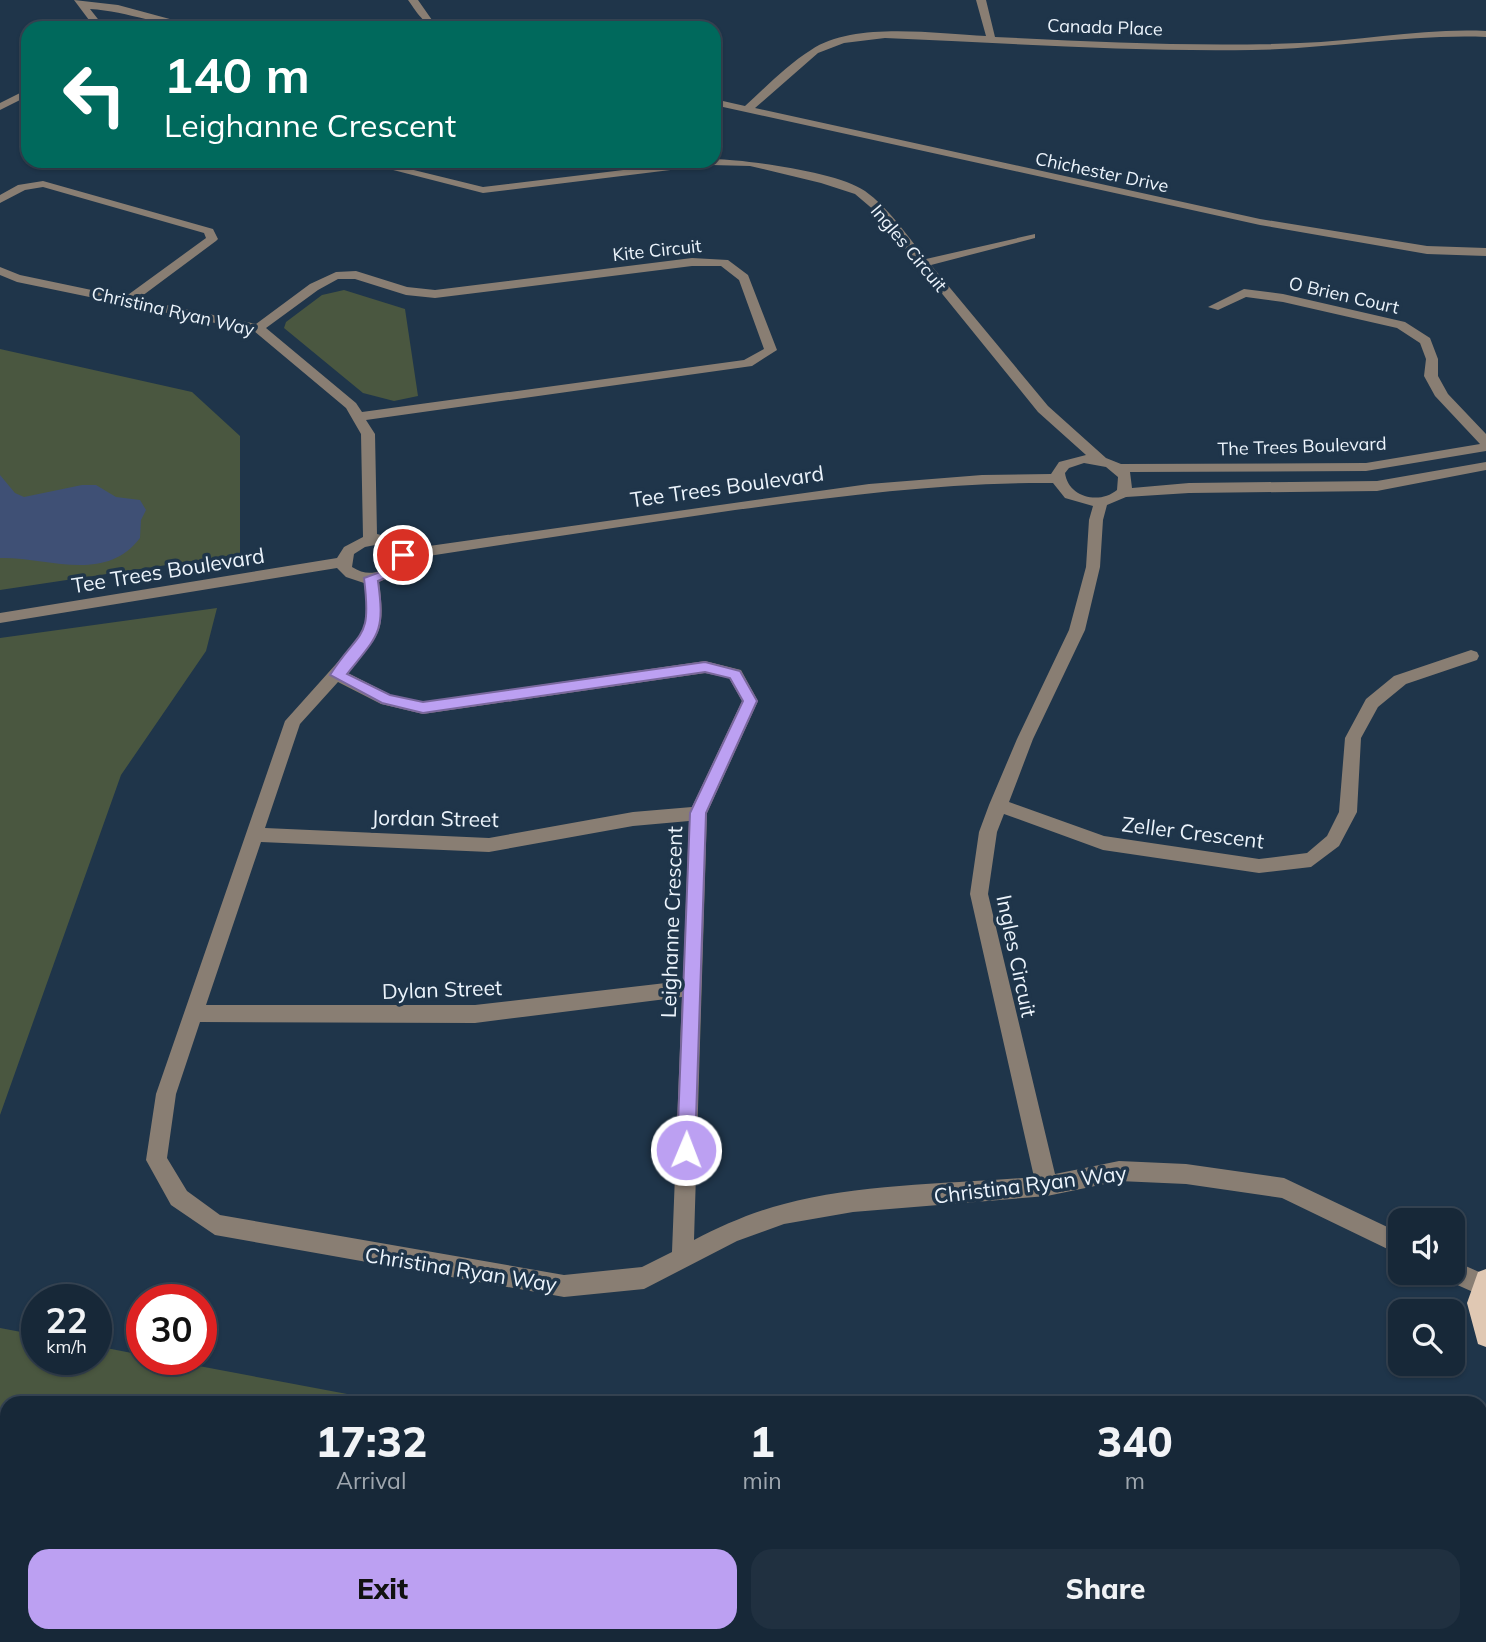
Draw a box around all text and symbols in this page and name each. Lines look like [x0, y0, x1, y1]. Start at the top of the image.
street label: Canada Place [1047, 13, 1163, 41]
text: 140 m [164, 44, 310, 105]
icon: left [49, 49, 140, 140]
text: Leighanne Crescent [164, 105, 456, 145]
street label: Chichester Drive [1033, 147, 1171, 197]
street label: Ingles Circuit [866, 200, 952, 296]
street label: Kite Circuit [611, 234, 703, 266]
street label: O Brien Court [1287, 271, 1401, 319]
street label: Christina Ryan Way [89, 281, 257, 341]
street label: The Trees Boulevard [1217, 432, 1387, 460]
street label: Tee Trees Boulevard [629, 460, 825, 512]
pin [373, 525, 433, 585]
icon: arrive [384, 536, 422, 574]
street label: Tee Trees Boulevard [70, 542, 266, 598]
street label: Jordan Street [371, 804, 499, 832]
street label: Zeller Crescent [1120, 810, 1266, 854]
street label: Leighanne Crescent [655, 826, 687, 1018]
street label: Ingles Circuit [991, 892, 1043, 1020]
street label: Dylan Street [381, 974, 503, 1004]
position arrow [649, 1113, 723, 1187]
street label: Christina Ryan Way [932, 1159, 1128, 1209]
map controls [1388, 1208, 1465, 1376]
button: sound [1388, 1208, 1465, 1285]
street label: Christina Ryan Way [363, 1241, 559, 1297]
speed limit sign: 30 [126, 1284, 217, 1375]
text: 22 [45, 1298, 88, 1342]
button: search [1388, 1299, 1465, 1376]
text: km/h [46, 1335, 87, 1358]
text: 17:32 [315, 1415, 427, 1468]
text: 1 [749, 1415, 775, 1468]
text: 340 [1097, 1415, 1173, 1468]
text: Arrival [336, 1466, 406, 1495]
text: min [742, 1466, 782, 1495]
text: m [1125, 1466, 1145, 1495]
button: Exit [28, 1549, 737, 1629]
button: Share [751, 1549, 1460, 1629]

